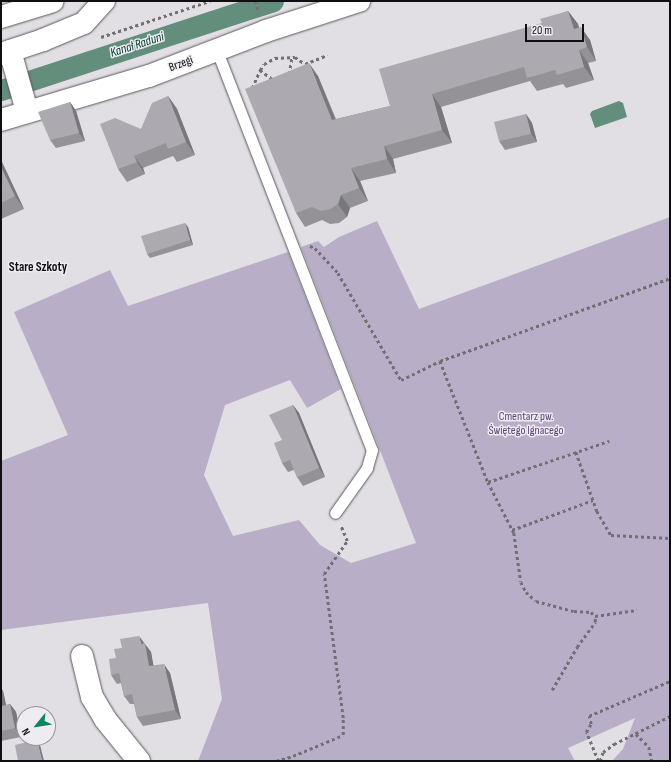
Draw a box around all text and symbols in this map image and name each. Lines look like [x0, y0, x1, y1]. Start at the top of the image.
scale bar [527, 16, 586, 42]
text: 20 m [532, 23, 552, 38]
water label: Kanał Raduni [108, 29, 166, 61]
street label: Brzegi [167, 53, 195, 75]
district label: Stare Szkoty [9, 259, 67, 275]
park label: Cmentarz pw. Świętego Ignacego [488, 410, 564, 438]
north arrow [16, 706, 56, 746]
text: N [19, 726, 33, 738]

